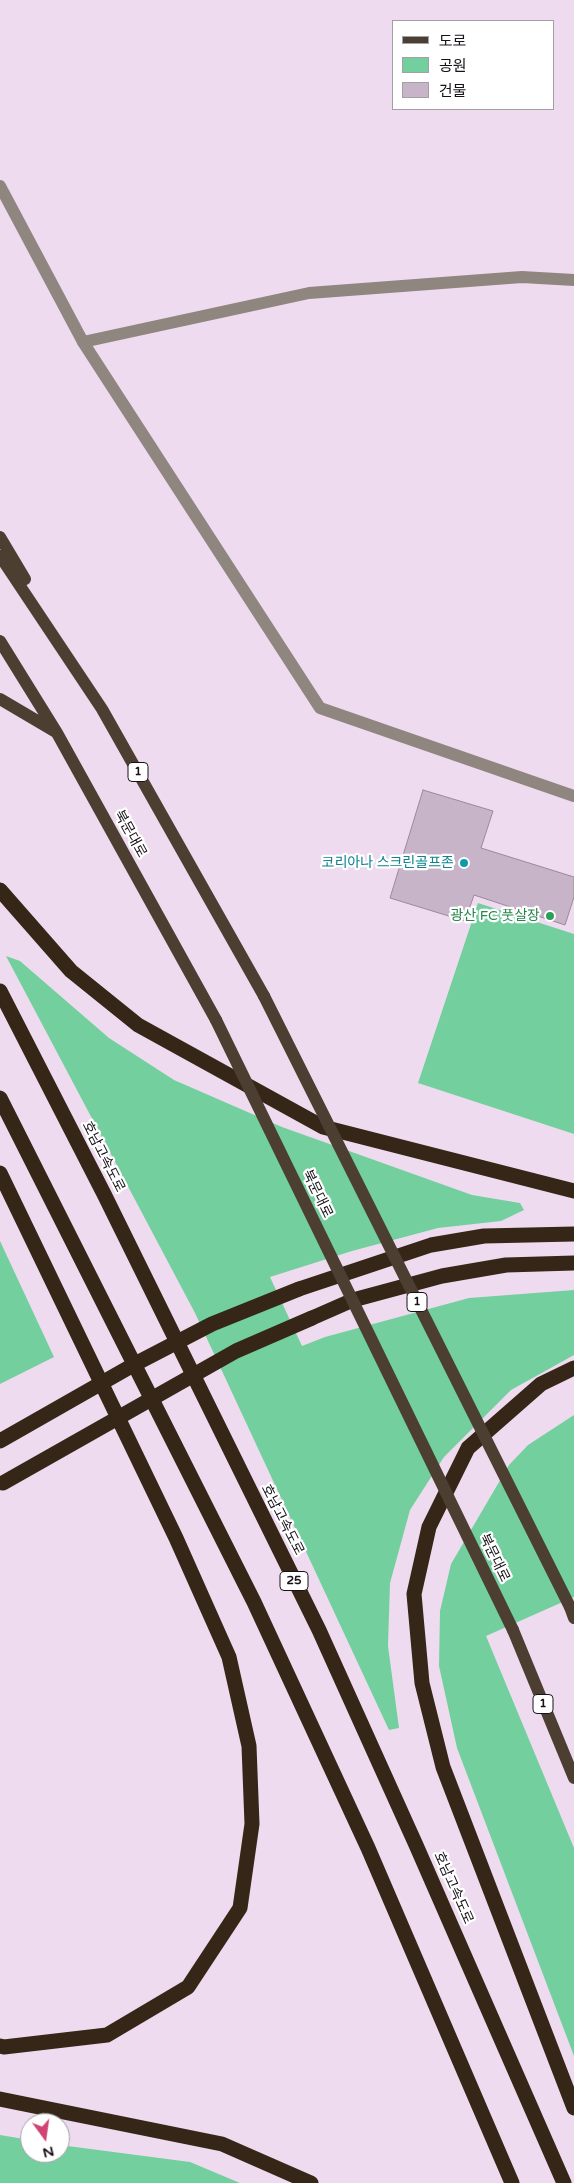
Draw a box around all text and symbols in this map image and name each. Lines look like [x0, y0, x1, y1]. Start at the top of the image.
legend [392, 20, 554, 110]
text: 도로 [439, 32, 467, 50]
text: 공원 [439, 57, 467, 75]
text: 건물 [439, 82, 467, 100]
road number: 1 [128, 762, 148, 782]
street label: 북문대로 [110, 807, 150, 861]
place label: 코리아나 스크린골프존 [322, 855, 454, 871]
marker: 코리아나 스크린골프존 [458, 857, 470, 869]
place label: 광산 FC 풋살장 [450, 908, 540, 924]
marker: 광산 FC 풋살장 [544, 910, 556, 922]
street label: 호남고속도로 [78, 1119, 128, 1195]
street label: 북문대로 [298, 1167, 336, 1221]
road number: 1 [407, 1292, 427, 1311]
street label: 호남고속도로 [257, 1482, 307, 1558]
street label: 북문대로 [475, 1531, 513, 1585]
road number: 25 [280, 1572, 308, 1590]
road number: 1 [533, 1695, 553, 1714]
street label: 호남고속도로 [430, 1849, 476, 1927]
north arrow [20, 2113, 70, 2163]
text: N [41, 2142, 56, 2162]

